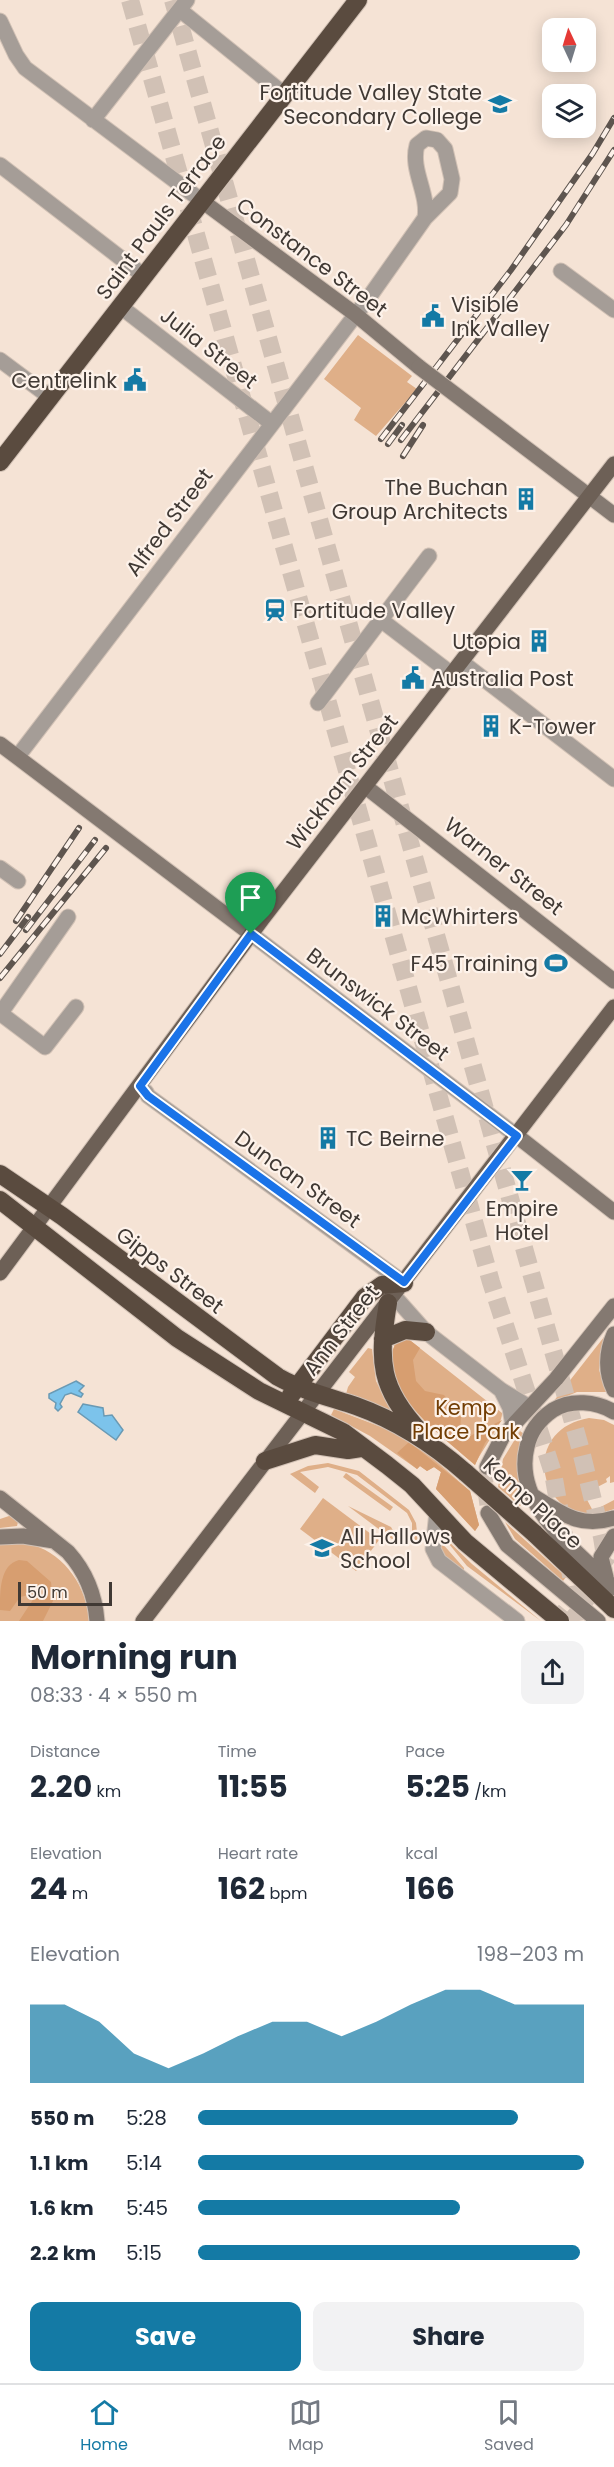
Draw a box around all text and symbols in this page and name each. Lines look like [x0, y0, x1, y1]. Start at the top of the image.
north arrow [542, 18, 596, 72]
map controls [542, 18, 596, 138]
place label: Fortitude Valley State Secondary College [259, 78, 482, 131]
button: layers [542, 84, 596, 138]
school or university icon: Fortitude Valley State Secondary College [487, 91, 513, 117]
street label: Saint Pauls Terrace [89, 128, 233, 306]
street label: Constance Street [231, 191, 393, 323]
place label: Visible Ink Valley [451, 290, 550, 343]
street label: Julia Street [154, 301, 264, 395]
public building icon: Visible Ink Valley [420, 303, 446, 329]
place label: Centrelink [11, 366, 117, 395]
public building icon: Centrelink [122, 367, 148, 393]
street label: Alfred Street [119, 462, 219, 582]
place label: The Buchan Group Architects [332, 473, 508, 526]
building icon: The Buchan Group Architects [513, 486, 539, 512]
place label: Fortitude Valley [293, 596, 455, 625]
station icon: Fortitude Valley [262, 597, 288, 623]
place label: Utopia [452, 627, 521, 656]
building icon: Utopia [526, 628, 552, 654]
place label: Australia Post [431, 664, 574, 693]
public building icon: Australia Post [400, 665, 426, 691]
street label: Wickham Street [280, 708, 404, 856]
place label: K-Tower [509, 712, 596, 741]
building icon: K-Tower [478, 713, 504, 739]
street label: Warner Street [438, 810, 570, 922]
pin [225, 872, 276, 934]
icon: arrive [234, 881, 267, 914]
place label: McWhirters [401, 902, 518, 931]
building icon: McWhirters [370, 903, 396, 929]
street label: Brunswick Street [301, 941, 455, 1067]
place label: F45 Training [411, 949, 538, 978]
sports icon: F45 Training [543, 950, 569, 976]
street label: Duncan Street [229, 1123, 367, 1235]
place label: TC Beirne [346, 1124, 445, 1153]
building icon: TC Beirne [315, 1125, 341, 1151]
bar icon: Empire Hotel [509, 1167, 535, 1193]
place label: Empire Hotel [486, 1194, 558, 1247]
street label: Gipps Street [110, 1220, 230, 1320]
street label: Ann Street [296, 1278, 386, 1382]
park label: Kemp Place Park [412, 1393, 520, 1446]
street label: Kemp Place [477, 1451, 589, 1555]
place label: All Hallows School [340, 1522, 451, 1575]
school or university icon: All Hallows School [309, 1535, 335, 1561]
scale bar [18, 1579, 112, 1606]
text: 50 m [27, 1581, 68, 1604]
text: Morning run [30, 1634, 238, 1681]
button: share [521, 1641, 584, 1704]
text: 08:33 · 4 × 550 m [30, 1681, 198, 1709]
text: Distance [30, 1740, 100, 1763]
text: Time [218, 1740, 257, 1763]
text: Pace [405, 1740, 445, 1763]
text: 2.20 [30, 1765, 92, 1808]
text: 11:55 [218, 1765, 288, 1808]
text: 5:25 [405, 1765, 470, 1808]
text: km [92, 1780, 121, 1803]
text: /km [470, 1780, 507, 1803]
text: Elevation [30, 1842, 102, 1865]
text: Heart rate [218, 1842, 298, 1865]
text: kcal [405, 1842, 438, 1865]
text: 24 [30, 1867, 67, 1910]
text: 162 [218, 1867, 265, 1910]
text: 166 [405, 1867, 455, 1910]
text: m [67, 1882, 88, 1905]
text: bpm [265, 1882, 308, 1905]
text: Elevation [30, 1940, 120, 1968]
text: 198–203 m [477, 1940, 584, 1968]
text: 550 m [30, 2104, 94, 2132]
text: 5:28 [126, 2104, 167, 2132]
text: 1.1 km [30, 2149, 88, 2177]
text: 5:14 [126, 2149, 162, 2177]
text: 1.6 km [30, 2194, 94, 2222]
text: 5:45 [126, 2194, 168, 2222]
text: 2.2 km [30, 2239, 96, 2267]
text: 5:15 [126, 2239, 162, 2267]
button: Save [30, 2302, 301, 2371]
button: Share [313, 2302, 584, 2371]
tab: Home [80, 2396, 128, 2457]
tab: Map [288, 2396, 324, 2457]
tab: Saved [484, 2396, 534, 2457]

